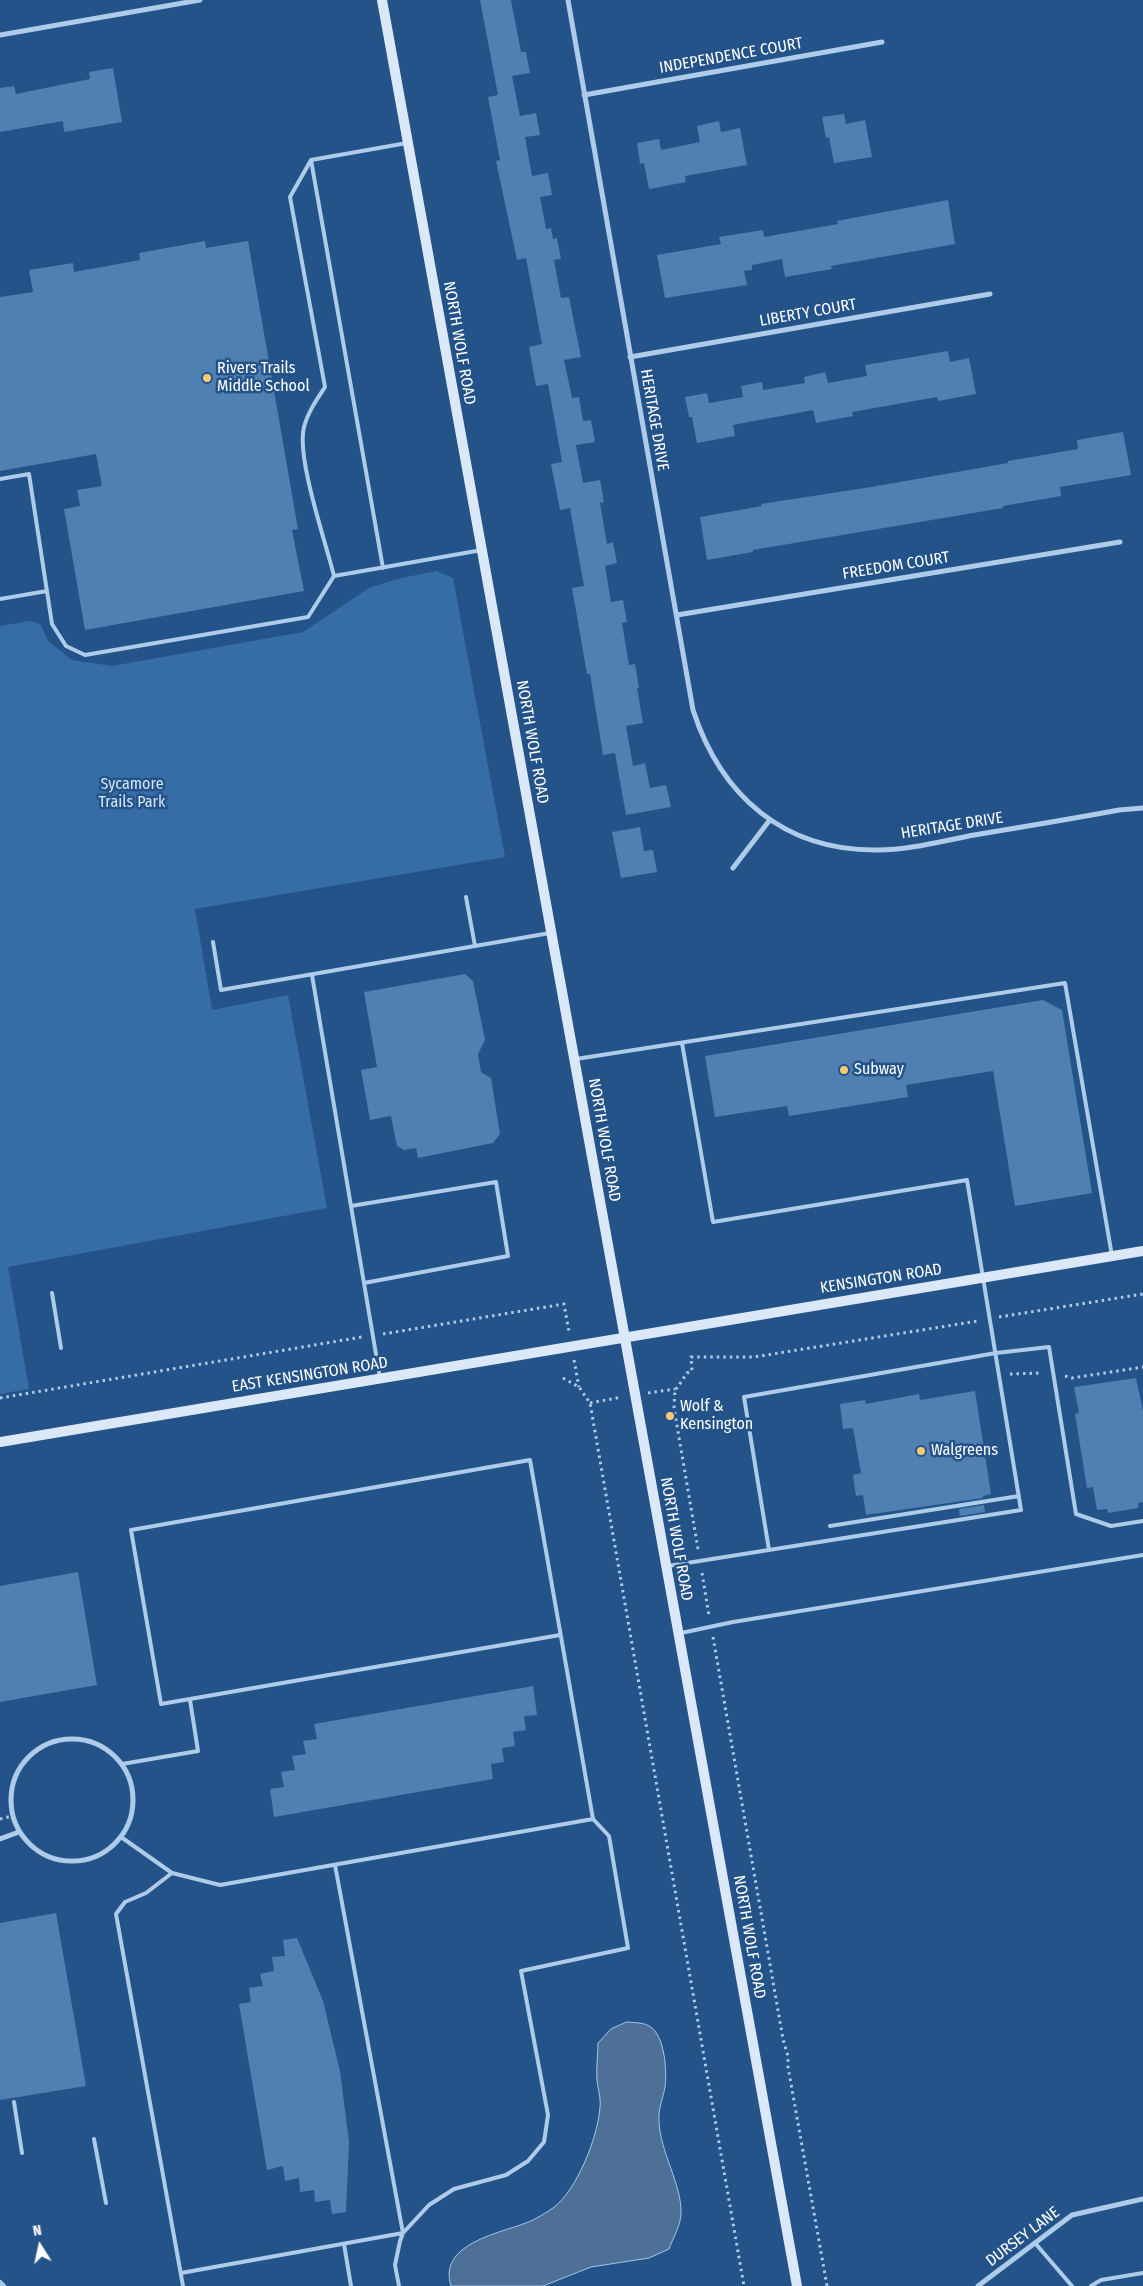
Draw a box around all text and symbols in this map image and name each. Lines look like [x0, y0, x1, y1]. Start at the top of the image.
street label: INDEPENDENCE COURT [658, 34, 804, 78]
street label: NORTH WOLF ROAD [439, 280, 479, 406]
street label: LIBERTY COURT [758, 295, 858, 331]
place label: Rivers Trails Middle School [217, 359, 310, 397]
street label: HERITAGE DRIVE [636, 367, 672, 473]
marker: Rivers Trails Middle School [201, 372, 213, 384]
street label: FREEDOM COURT [841, 548, 951, 584]
street label: NORTH WOLF ROAD [512, 679, 552, 805]
park label: Sycamore Trails Park [98, 775, 166, 813]
street label: HERITAGE DRIVE [900, 808, 1004, 844]
place label: Subway [854, 1060, 904, 1080]
marker: Subway [838, 1064, 850, 1076]
street label: NORTH WOLF ROAD [584, 1077, 624, 1203]
street label: KENSINGTON ROAD [819, 1260, 943, 1298]
street label: EAST KENSINGTON ROAD [231, 1353, 389, 1397]
place label: Wolf & Kensington [680, 1397, 753, 1435]
marker: Wolf & Kensington [664, 1410, 676, 1422]
place label: Walgreens [931, 1441, 998, 1461]
marker: Walgreens [915, 1445, 927, 1457]
street label: NORTH WOLF ROAD [656, 1476, 696, 1602]
street label: NORTH WOLF ROAD [729, 1874, 769, 2000]
street label: DURSEY LANE [982, 2203, 1064, 2271]
north arrow [15, 2221, 65, 2271]
text: N [32, 2222, 43, 2240]

